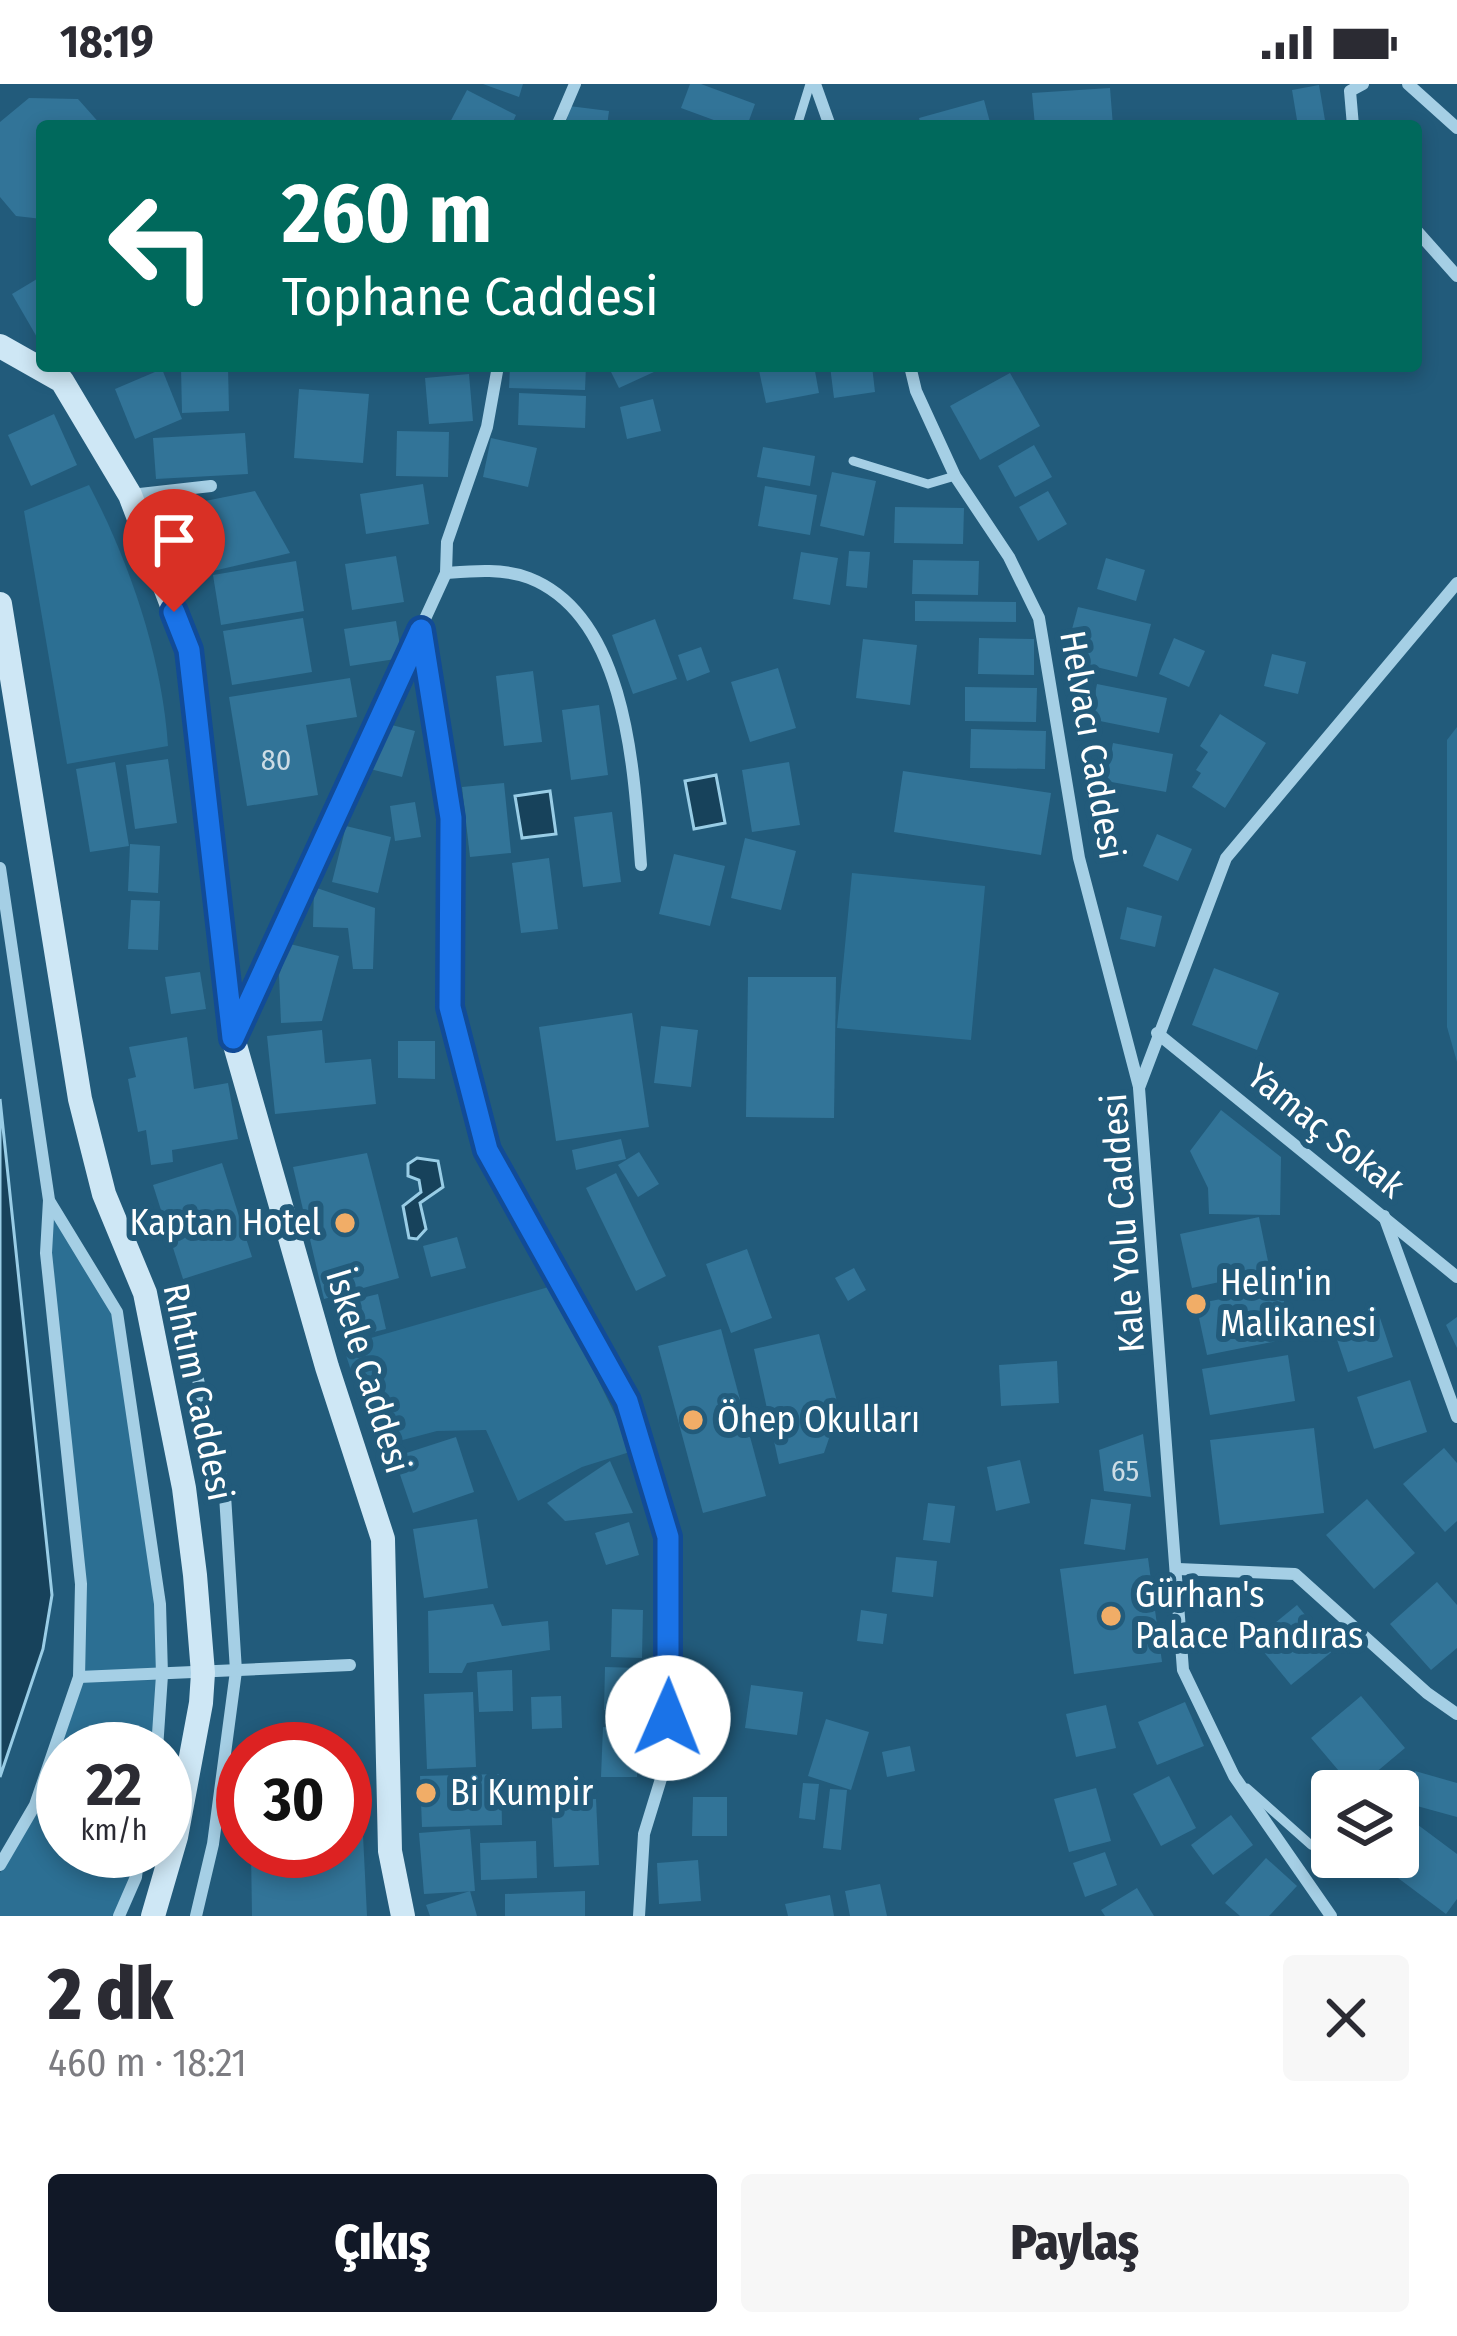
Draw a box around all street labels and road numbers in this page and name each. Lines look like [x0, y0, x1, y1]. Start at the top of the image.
street label: Helvacı Caddesi [1050, 627, 1134, 863]
street label: Yamaç Sokak [1239, 1054, 1414, 1208]
street label: Kale Yolu Caddesi [1092, 1092, 1154, 1354]
street label: İskele Caddesi [316, 1264, 420, 1478]
street label: Rıhtım Caddesi [154, 1279, 242, 1505]

